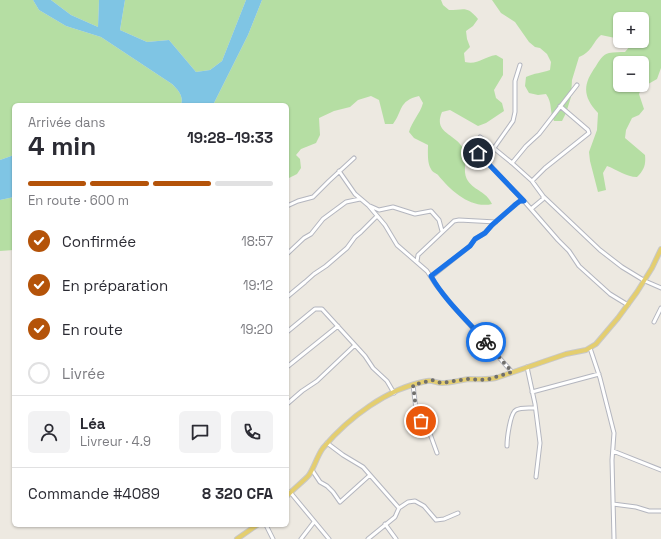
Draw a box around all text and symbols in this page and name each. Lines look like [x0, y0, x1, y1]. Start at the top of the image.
map controls [613, 12, 649, 92]
button: + [613, 12, 649, 48]
button: − [613, 56, 649, 92]
text: Arrivée dans [28, 114, 105, 131]
text: 19:28–19:33 [187, 128, 273, 147]
text: 4 min [28, 129, 96, 163]
pin [461, 136, 495, 170]
icon: home [467, 142, 489, 164]
text: En route · 600 m [28, 192, 129, 209]
icon: check [28, 230, 50, 252]
text: Confirmée [62, 232, 136, 251]
text: 18:57 [241, 233, 273, 250]
icon: check [28, 274, 50, 296]
text: En préparation [62, 276, 168, 295]
text: 19:12 [243, 277, 273, 294]
icon: check [28, 318, 50, 340]
text: En route [62, 320, 123, 339]
text: 19:20 [240, 321, 273, 338]
courier [466, 322, 506, 362]
icon: bike [475, 331, 497, 353]
text: Livrée [62, 364, 105, 383]
pin [404, 404, 438, 438]
icon: bag [410, 410, 432, 432]
button: person [28, 411, 70, 453]
button: chat [179, 411, 221, 453]
button: phone [231, 411, 273, 453]
text: Léa [80, 414, 105, 433]
text: Livreur · 4.9 [80, 433, 151, 450]
text: Commande #4089 [28, 484, 160, 503]
text: 8 320 CFA [202, 484, 273, 503]

